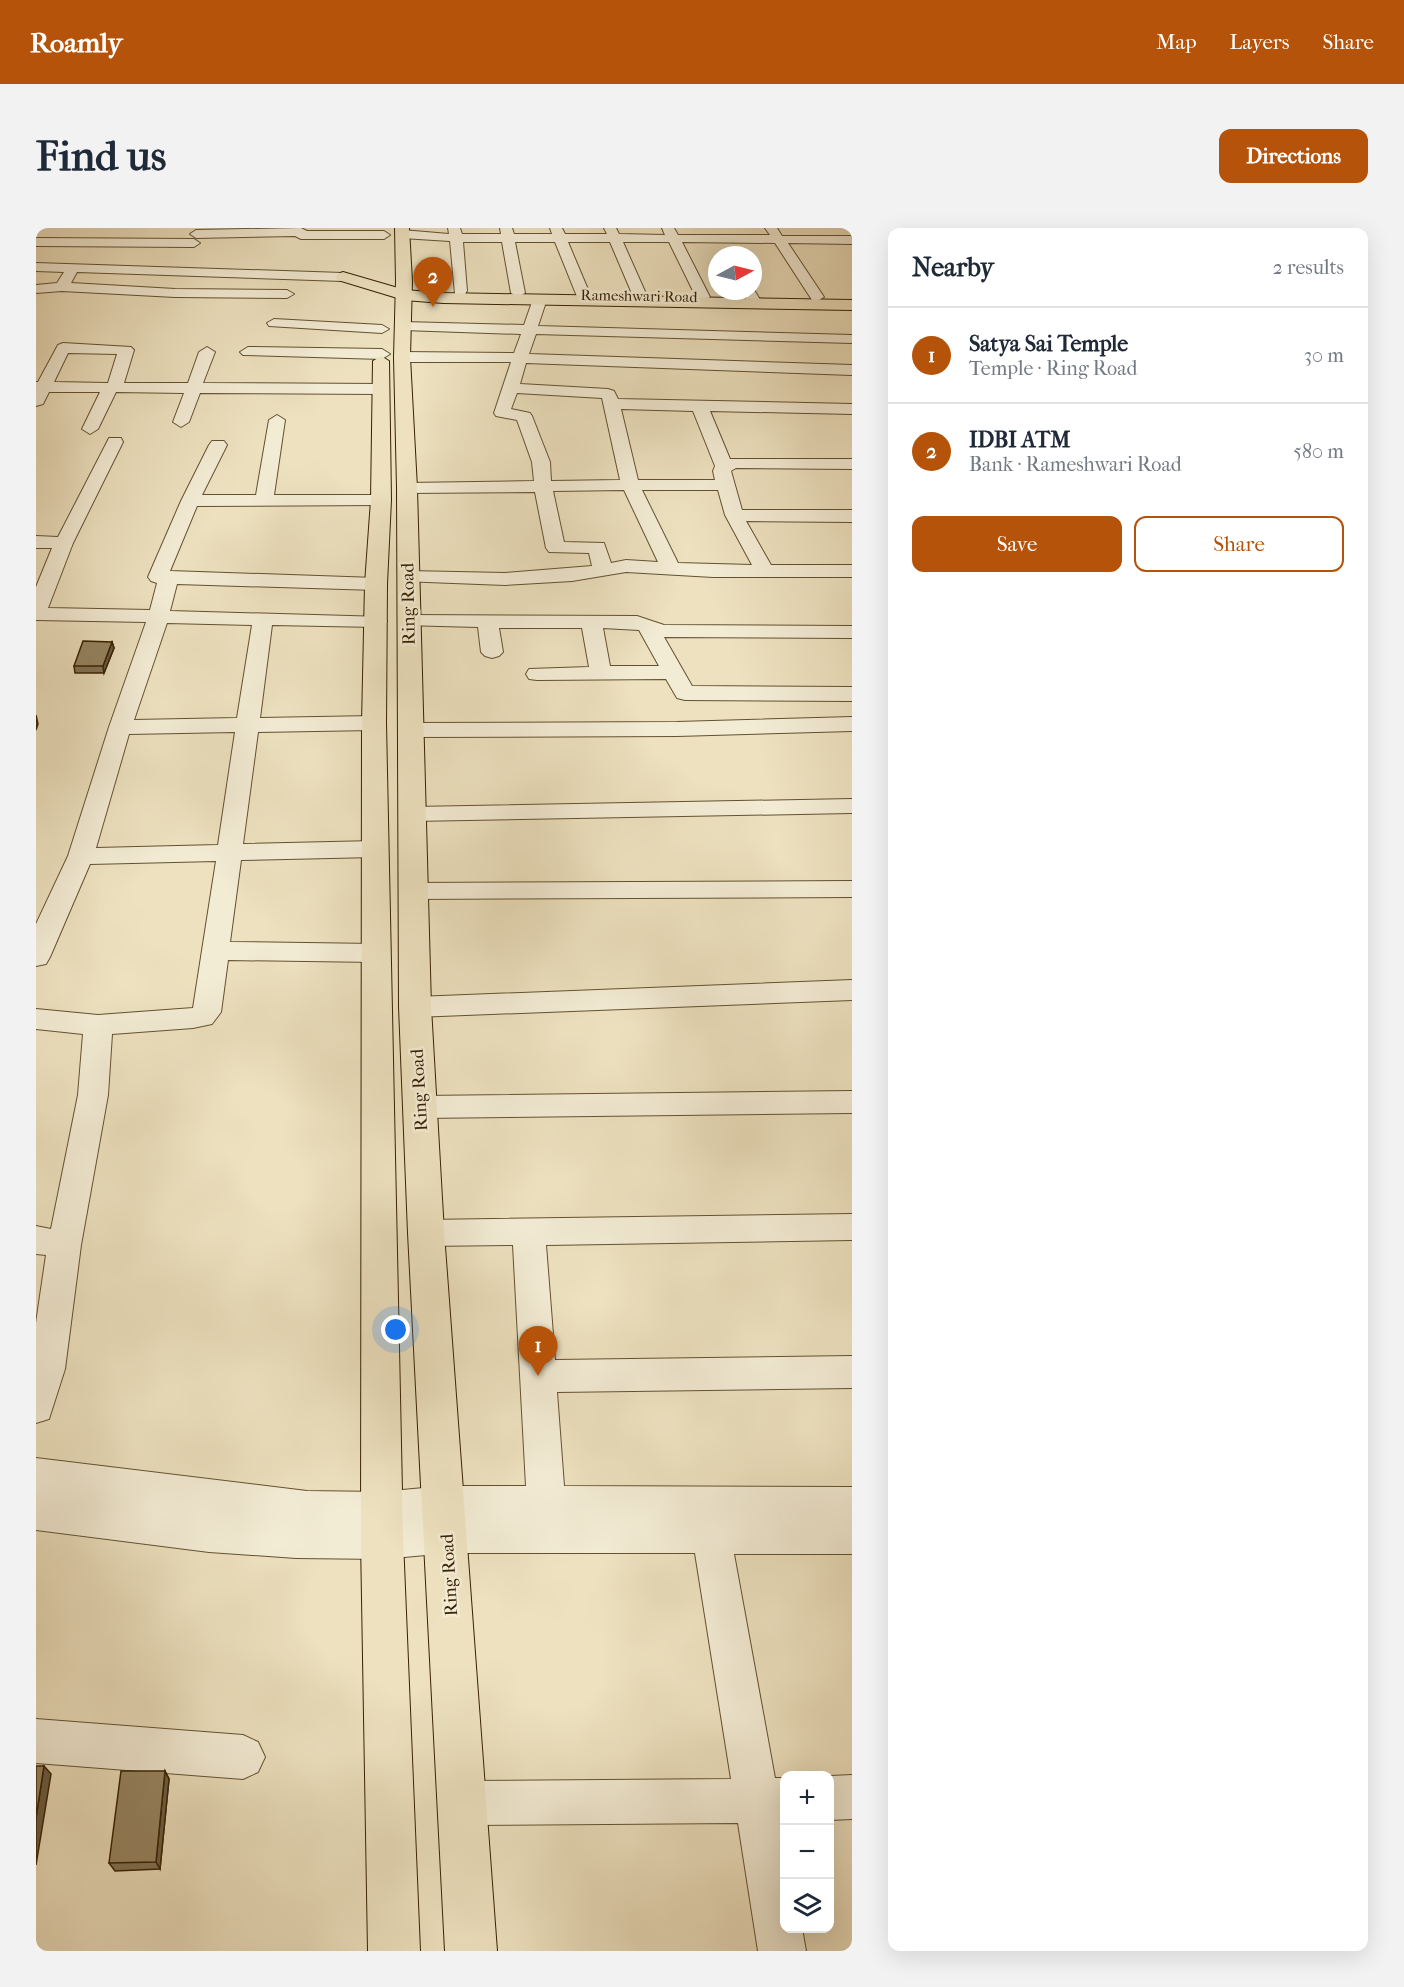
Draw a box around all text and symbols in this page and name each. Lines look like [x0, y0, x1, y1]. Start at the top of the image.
text: Roamly [30, 26, 122, 59]
text: Map [1156, 30, 1197, 54]
text: Layers [1230, 30, 1289, 54]
text: Share [1322, 30, 1374, 54]
button: Directions [1219, 129, 1368, 183]
text: Find us [36, 132, 166, 181]
north arrow [708, 246, 762, 300]
text: Nearby [912, 252, 994, 283]
text: 2 results [1273, 256, 1344, 279]
pin: 2 [414, 257, 452, 307]
street label: Rameshwari Road [580, 286, 698, 306]
text: Satya Sai Temple [969, 331, 1128, 357]
text: 1 [928, 344, 935, 367]
text: 30 m [1304, 344, 1344, 367]
text: Temple · Ring Road [969, 357, 1137, 380]
text: IDBI ATM [969, 427, 1070, 453]
text: 2 [926, 440, 937, 463]
text: 580 m [1293, 440, 1344, 463]
text: Bank · Rameshwari Road [969, 453, 1182, 476]
button: Save [912, 516, 1122, 572]
button: Share [1134, 516, 1344, 572]
street label: Ring Road [397, 562, 420, 645]
street label: Ring Road [407, 1048, 432, 1132]
your location [381, 1315, 410, 1344]
pin: 1 [518, 1326, 558, 1376]
street label: Ring Road [437, 1533, 462, 1617]
map controls [780, 1771, 834, 1933]
button: + [780, 1771, 834, 1825]
button: − [780, 1825, 834, 1879]
button: layers [780, 1879, 834, 1933]

